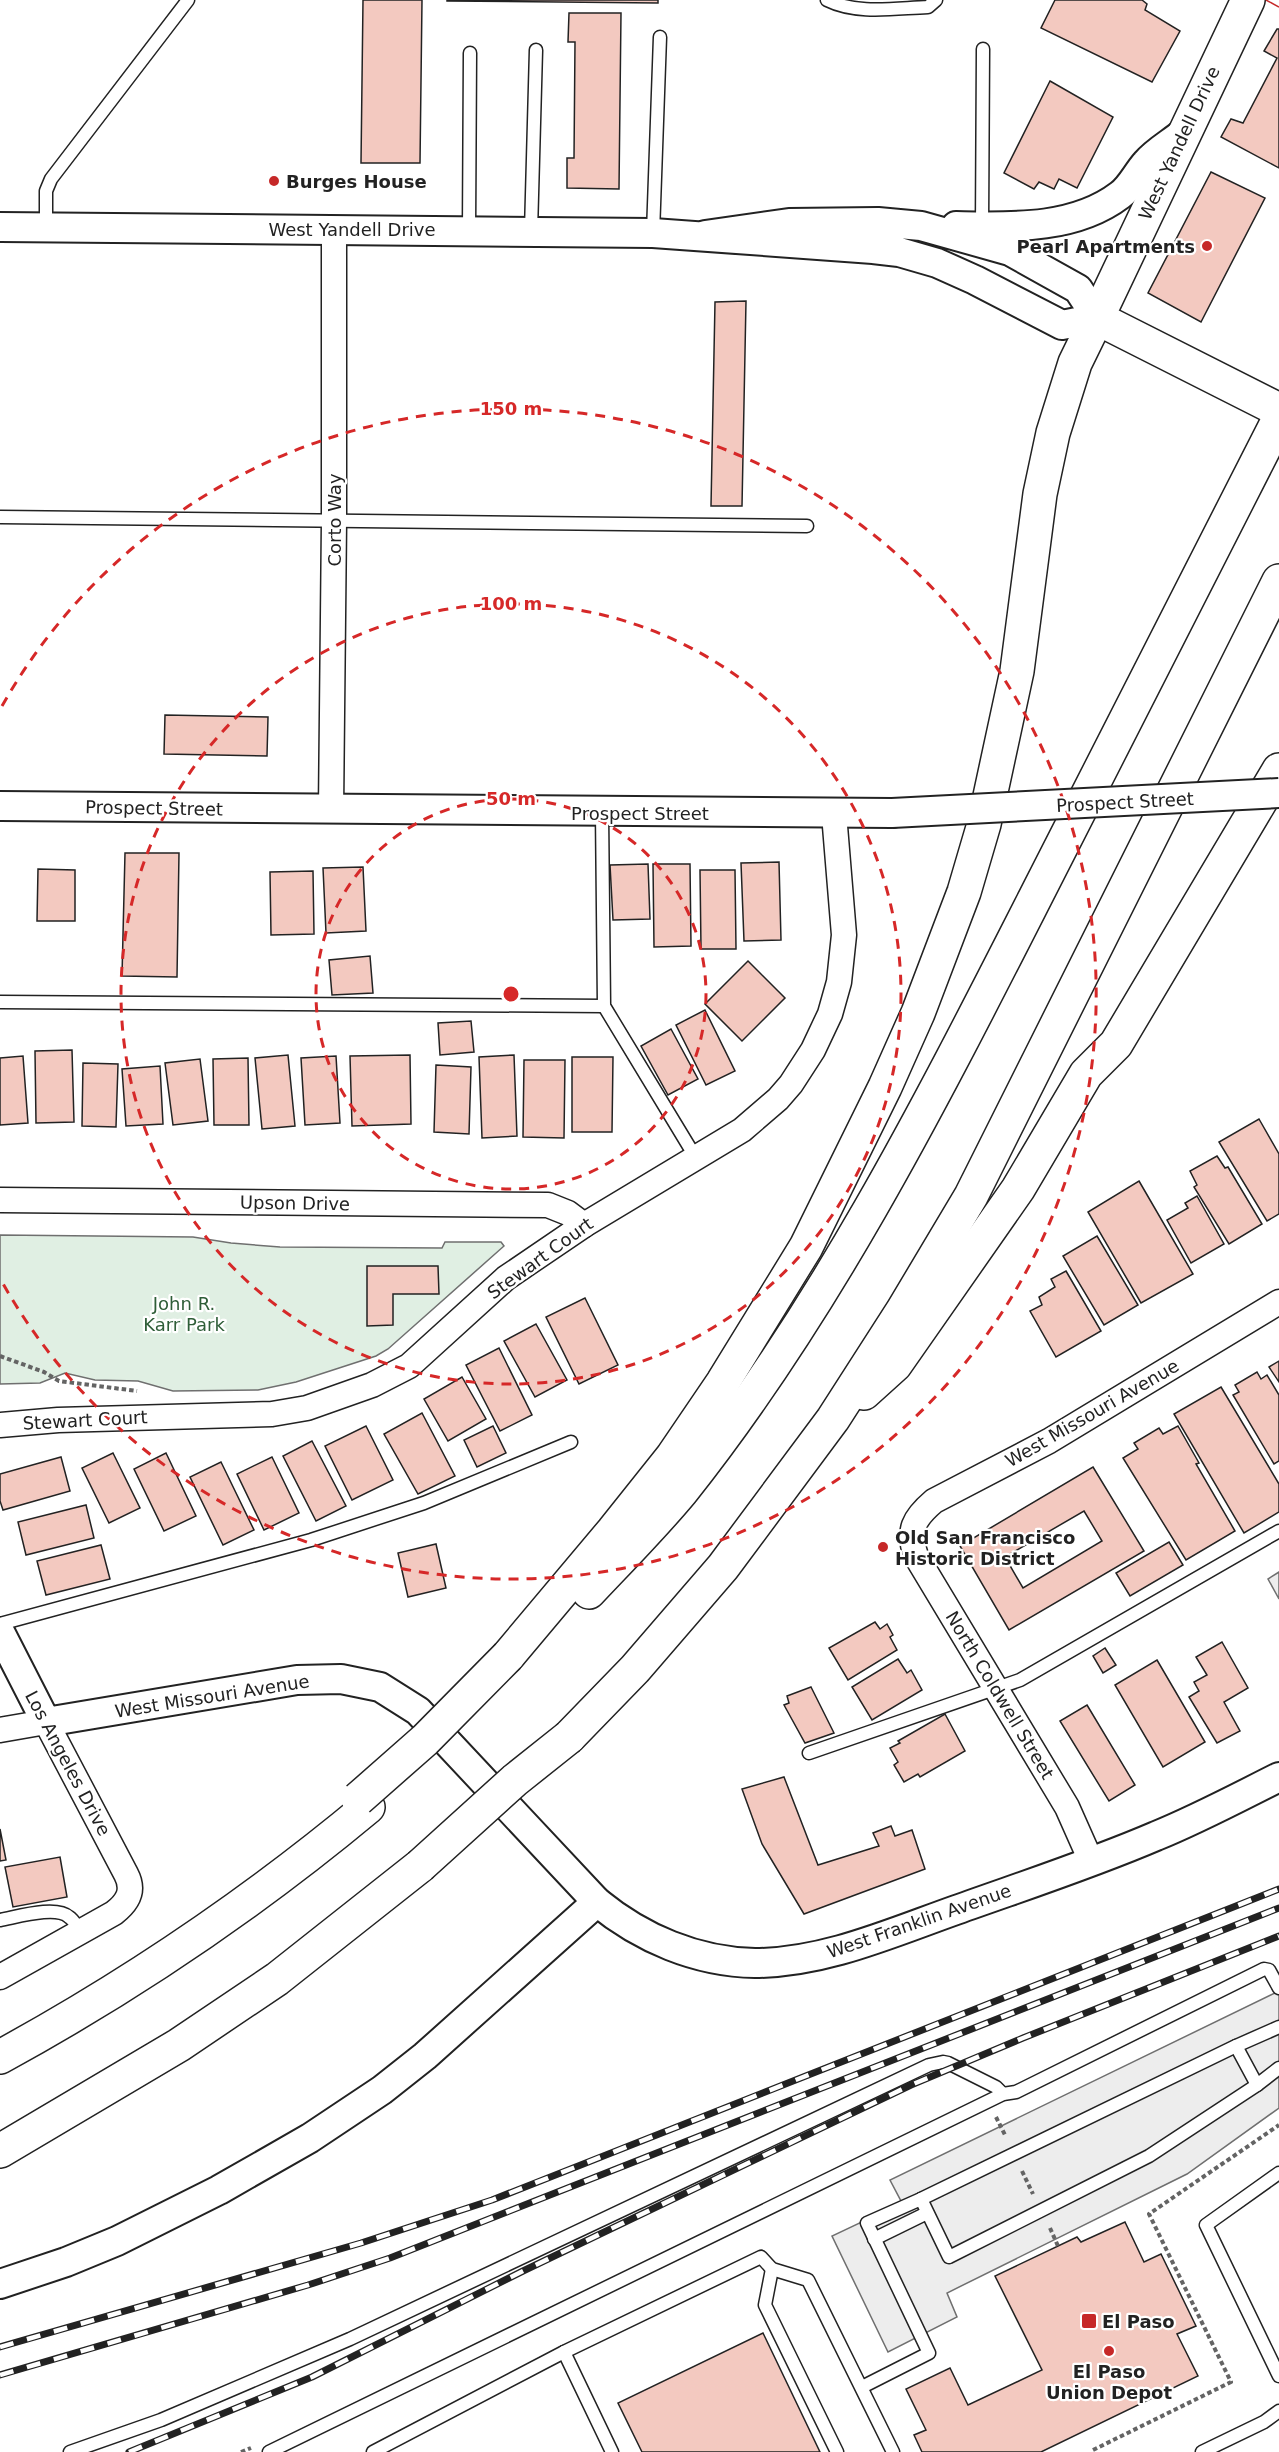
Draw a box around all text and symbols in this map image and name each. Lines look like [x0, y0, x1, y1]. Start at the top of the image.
street label: West Yandell Drive [1134, 63, 1224, 223]
place label: Burges House [286, 171, 427, 192]
marker: Burges House [267, 174, 281, 188]
street label: West Yandell Drive [268, 219, 436, 240]
place label: Pearl Apartments [1017, 236, 1195, 257]
marker: Pearl Apartments [1200, 239, 1214, 253]
text: 150 m [480, 398, 542, 419]
street label: Corto Way [324, 473, 345, 567]
text: 100 m [480, 593, 542, 614]
text: 50 m [486, 788, 536, 809]
street label: Prospect Street [1056, 788, 1194, 816]
street label: Prospect Street [85, 796, 223, 820]
street label: Prospect Street [571, 803, 709, 824]
centre of rings [501, 984, 521, 1004]
street label: Upson Drive [240, 1192, 350, 1214]
street label: Stewart Court [483, 1213, 597, 1303]
park label: John R. Karr Park [143, 1293, 225, 1335]
street label: West Missouri Avenue [1002, 1355, 1182, 1471]
street label: Stewart Court [22, 1406, 148, 1434]
place label: Old San Francisco Historic District [895, 1527, 1075, 1569]
marker: Old San Francisco Historic District [876, 1540, 890, 1554]
street label: North Coldwell Street [941, 1607, 1059, 1783]
street label: West Missouri Avenue [113, 1670, 311, 1722]
street label: Los Angeles Drive [21, 1687, 115, 1839]
street label: West Franklin Avenue [824, 1880, 1014, 1962]
place label: El Paso [1102, 2311, 1175, 2332]
marker: El Paso [1080, 2312, 1098, 2330]
marker: El Paso Union Depot [1102, 2344, 1116, 2358]
place label: El Paso Union Depot [1046, 2361, 1172, 2403]

